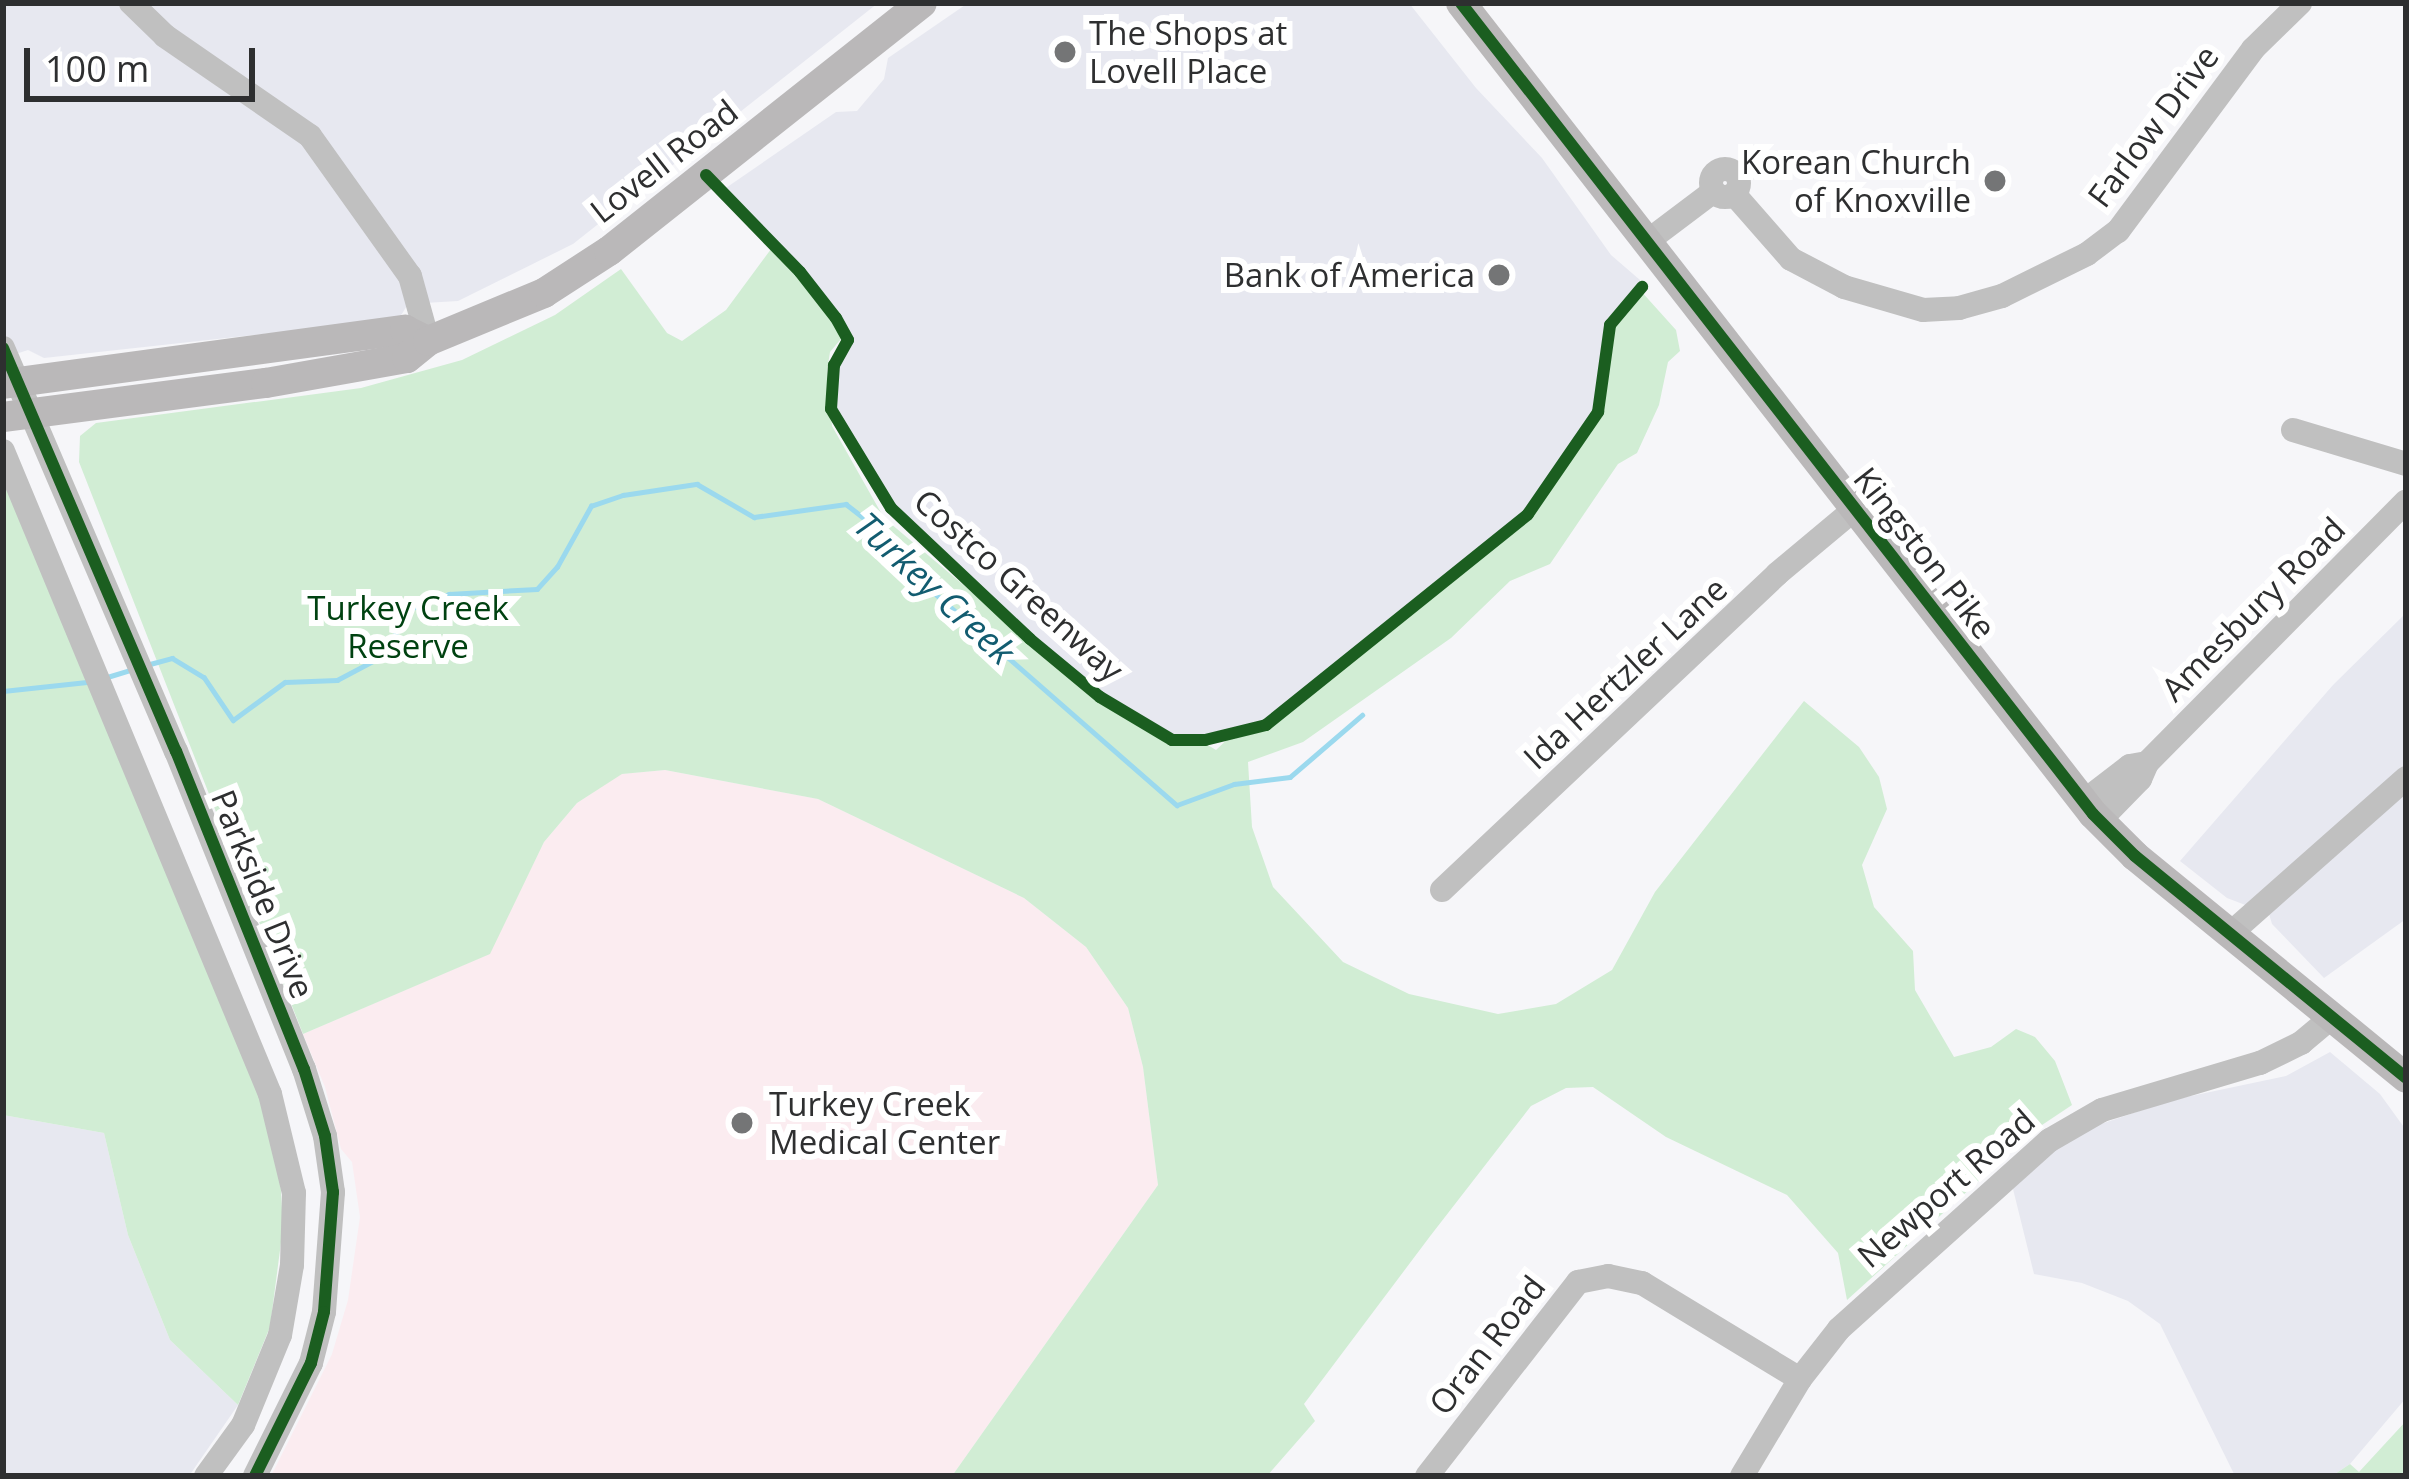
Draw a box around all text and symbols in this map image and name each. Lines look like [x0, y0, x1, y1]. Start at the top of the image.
place label: The Shops at Lovell Place [1089, 13, 1287, 91]
scale bar [30, 24, 261, 98]
street label: Farlow Drive [2079, 37, 2227, 215]
marker: The Shops at Lovell Place [1052, 39, 1078, 65]
text: 100 m [45, 44, 149, 93]
street label: Lovell Road [582, 91, 746, 231]
place label: Korean Church of Knoxville [1741, 142, 1971, 220]
marker: Korean Church of Knoxville [1982, 168, 2008, 194]
place label: Bank of America [1224, 255, 1475, 295]
marker: Bank of America [1486, 262, 1512, 288]
street label: Kingston Pike [1846, 459, 2004, 647]
street label: Costco Greenway [906, 481, 1132, 689]
water label: Turkey Creek [846, 503, 1024, 673]
street label: Amesbury Road [2153, 509, 2353, 709]
street label: Ida Hertzler Lane [1515, 569, 1735, 777]
park label: Turkey Creek Reserve [307, 588, 509, 666]
street label: Parkside Drive [203, 784, 323, 1004]
place label: Turkey Creek Medical Center [769, 1084, 1000, 1162]
street label: Newport Road [1849, 1100, 2043, 1276]
marker: Turkey Creek Medical Center [726, 1107, 758, 1139]
street label: Oran Road [1421, 1268, 1553, 1422]

